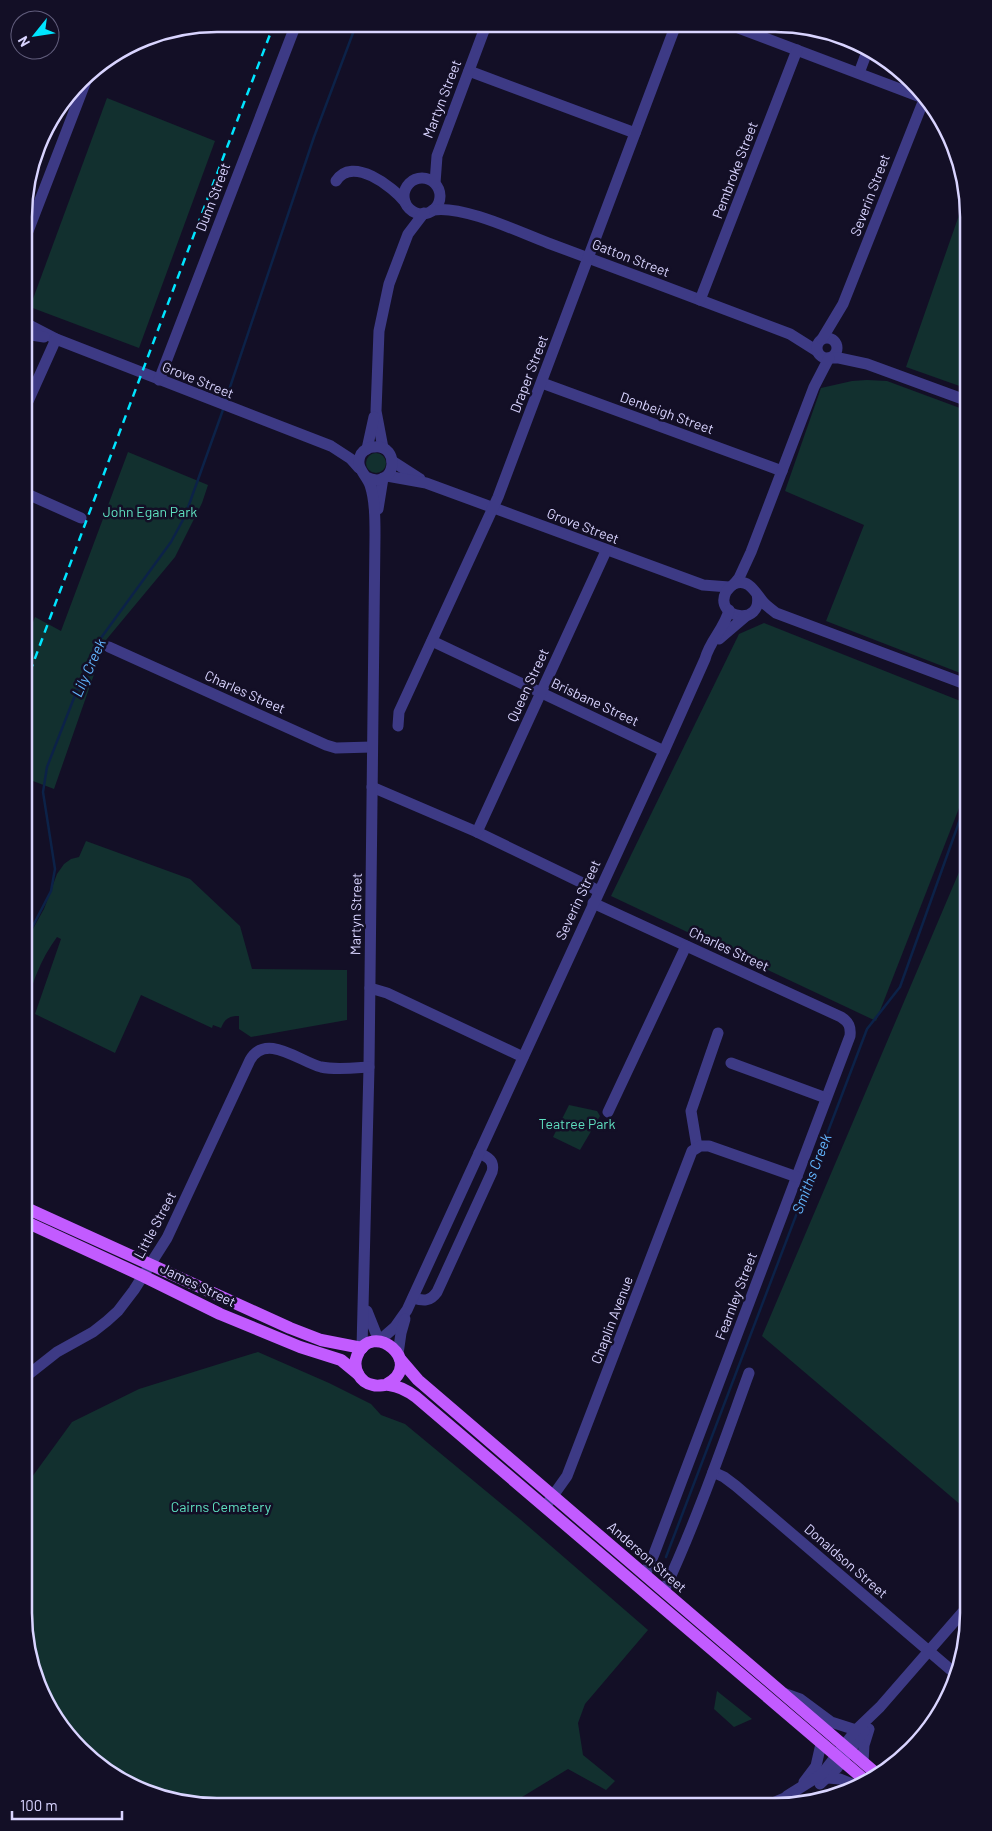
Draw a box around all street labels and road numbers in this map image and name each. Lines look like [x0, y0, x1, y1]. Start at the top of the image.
street label: Martyn Street [419, 57, 464, 140]
street label: Pembroke Street [708, 119, 761, 221]
street label: Severin Street [846, 151, 893, 238]
street label: Dunn Street [192, 160, 233, 234]
street label: Gatton Street [590, 235, 672, 280]
street label: Draper Street [506, 332, 551, 415]
street label: Grove Street [160, 357, 237, 402]
street label: Denbeigh Street [618, 388, 716, 437]
street label: Grove Street [545, 504, 622, 547]
street label: Queen Street [503, 645, 552, 724]
street label: Charles Street [202, 666, 288, 717]
street label: Brisbane Street [549, 674, 642, 729]
street label: Severin Street [552, 857, 604, 943]
street label: Martyn Street [346, 873, 365, 955]
street label: Charles Street [686, 923, 772, 975]
street label: Little Street [130, 1188, 179, 1261]
street label: Fearnley Street [711, 1250, 760, 1342]
street label: James Street [158, 1259, 239, 1310]
street label: Chaplin Avenue [587, 1274, 636, 1366]
street label: Anderson Street [604, 1518, 690, 1596]
street label: Donaldson Street [801, 1520, 891, 1601]

